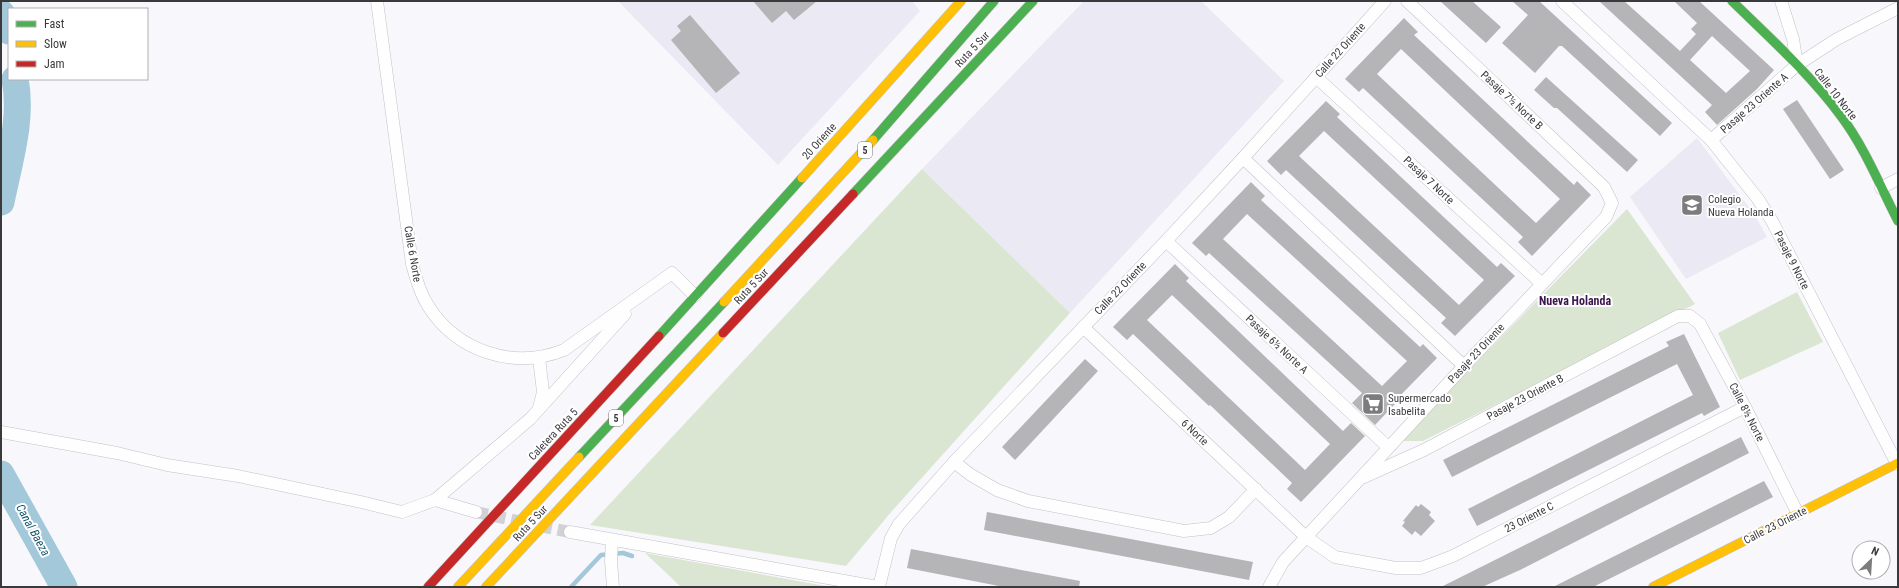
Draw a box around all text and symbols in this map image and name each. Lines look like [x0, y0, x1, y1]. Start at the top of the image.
legend [8, 8, 148, 80]
text: Fast [44, 17, 65, 31]
street label: Calle 22 Oriente [1312, 20, 1368, 80]
street label: Ruta 5 Sur [952, 28, 993, 70]
text: Slow [44, 37, 67, 51]
text: Jam [44, 57, 65, 71]
street label: Calle 10 Norte [1811, 66, 1860, 123]
street label: Pasaje 7½ Norte B [1478, 68, 1545, 132]
street label: Pasaje 23 Oriente A [1718, 70, 1791, 136]
street label: 20 Oriente [800, 120, 839, 162]
road number: 5 [858, 142, 872, 158]
street label: Pasaje 7 Norte [1401, 154, 1457, 207]
school or university icon: Colegio Nueva Holanda [1679, 192, 1705, 218]
place label: Colegio Nueva Holanda [1708, 193, 1774, 219]
street label: Calle 6 Norte [401, 225, 424, 283]
street label: Pasaje 9 Norte [1771, 229, 1812, 292]
street label: Calle 22 Oriente [1092, 259, 1149, 318]
street label: Ruta 5 Sur [731, 265, 772, 307]
district label: Nueva Holanda [1539, 294, 1611, 308]
street label: Pasaje 6½ Norte A [1243, 312, 1311, 377]
street label: Pasaje 23 Oriente [1446, 321, 1507, 386]
street label: Pasaje 23 Oriente B [1485, 372, 1566, 423]
street label: Calle 8½ Norte [1726, 381, 1767, 444]
supermarket icon: Supermercado Isabelita [1360, 391, 1386, 417]
place label: Supermercado Isabelita [1388, 392, 1451, 418]
street label: Caletera Ruta 5 [526, 406, 581, 463]
road number: 5 [609, 410, 623, 426]
street label: 6 Norte [1178, 417, 1211, 448]
street label: 23 Oriente C [1502, 500, 1556, 535]
water label: Canal Baeza [13, 502, 53, 558]
street label: Ruta 5 Sur [510, 502, 551, 544]
street label: Calle 23 Oriente [1742, 504, 1809, 547]
north arrow [1851, 540, 1891, 580]
text: N [1869, 544, 1881, 559]

